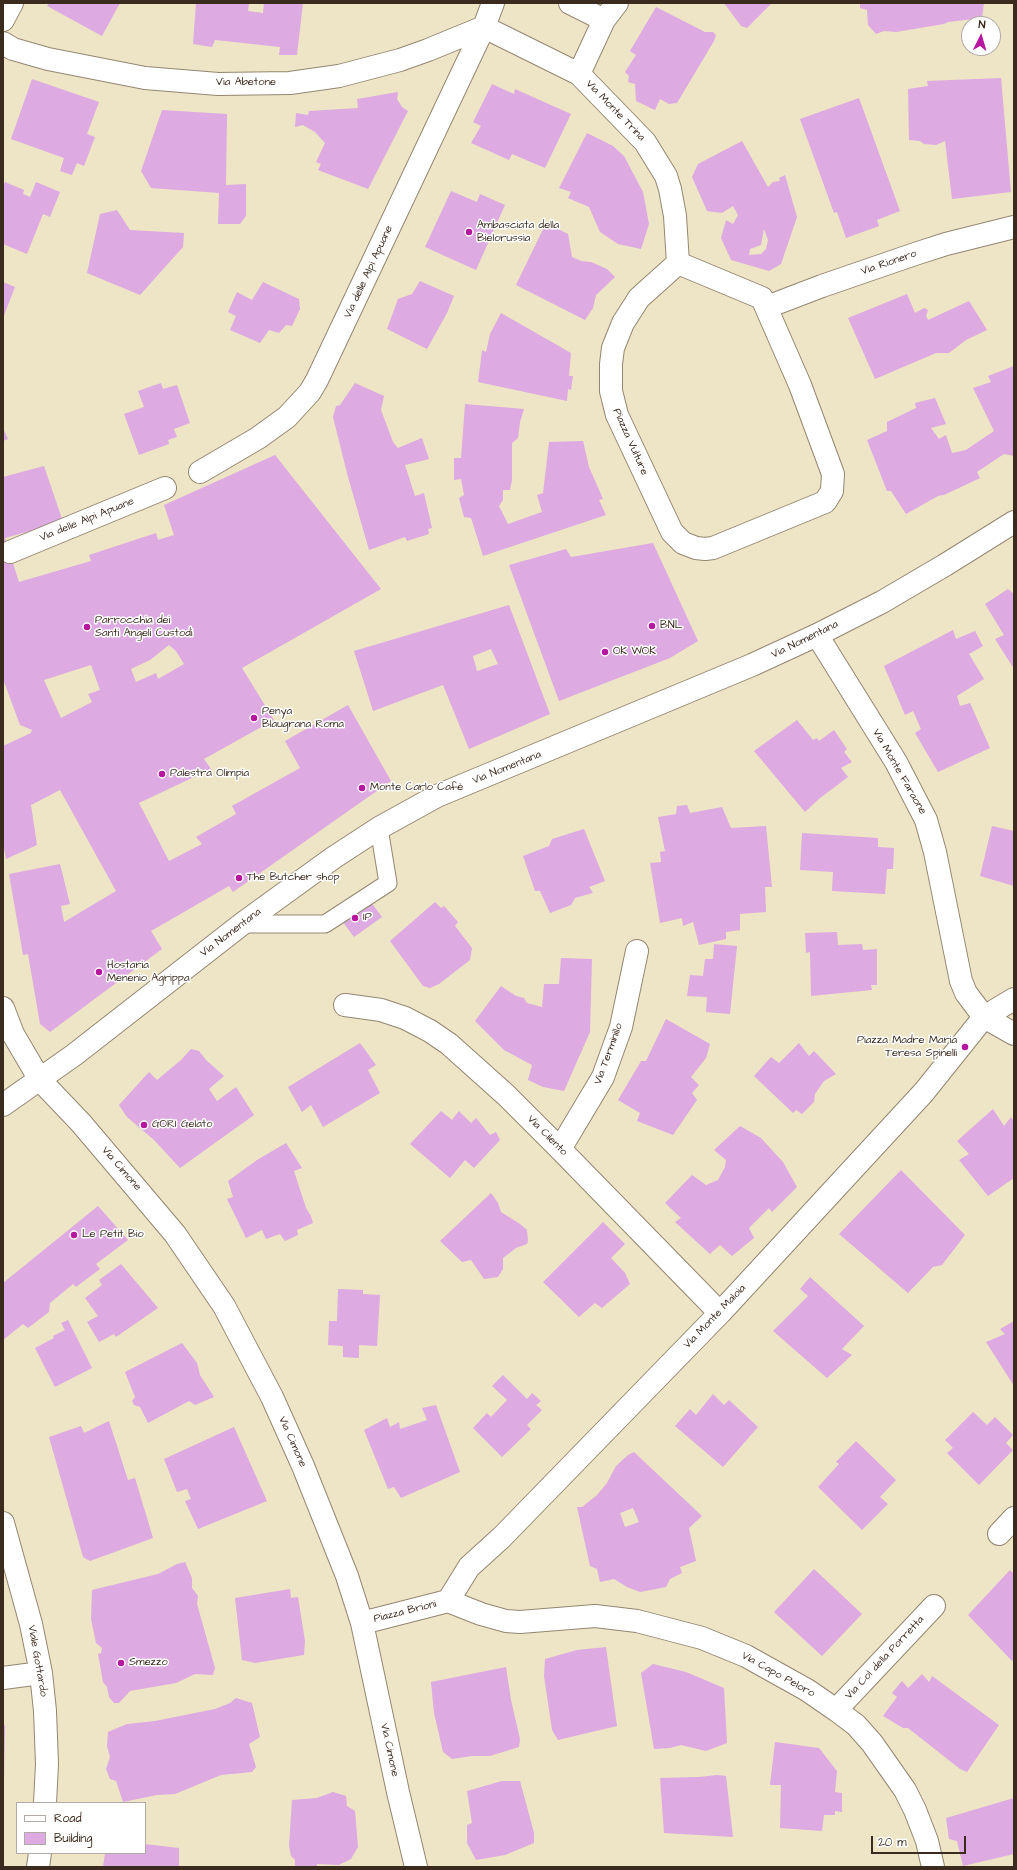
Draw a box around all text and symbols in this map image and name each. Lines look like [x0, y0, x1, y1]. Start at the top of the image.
north arrow [961, 16, 1001, 56]
text: N [978, 17, 986, 32]
street label: Via Abetone [216, 76, 276, 90]
street label: Via Monte Trina [583, 78, 647, 144]
place label: Ambasciata della Bielorussia [477, 219, 559, 245]
street label: Via delle Alpi Apuane [342, 224, 396, 320]
marker: Ambasciata della Bielorussia [464, 227, 474, 237]
street label: Via Rionero [859, 247, 919, 279]
street label: Piazza Vulture [609, 407, 651, 477]
street label: Via delle Alpi Apuane [38, 495, 136, 545]
place label: Parrocchia dei Santi Angeli Custodi [95, 614, 192, 640]
street label: Via Nomentana [769, 618, 841, 662]
place label: BNL [660, 619, 682, 633]
marker: BNL [647, 621, 657, 631]
marker: Parrocchia dei Santi Angeli Custodi [82, 622, 92, 632]
place label: OK WOK [613, 645, 656, 659]
marker: OK WOK [600, 647, 610, 657]
place label: Penya Blaugrana Roma [262, 705, 344, 731]
marker: Penya Blaugrana Roma [249, 713, 259, 723]
street label: Via Monte Faraone [869, 727, 929, 817]
street label: Via Nomentana [471, 748, 543, 788]
place label: Palestra Olimpia [170, 767, 249, 781]
marker: Palestra Olimpia [157, 769, 167, 779]
place label: Monte Carlo Cafè [370, 781, 463, 795]
marker: Monte Carlo Cafè [357, 783, 367, 793]
place label: The Butcher shop [247, 871, 340, 885]
marker: The Butcher shop [234, 873, 244, 883]
street label: Via Nomentana [198, 906, 264, 960]
place label: IP [363, 911, 372, 925]
marker: IP [350, 913, 360, 923]
place label: Hostaria Menenio Agrippa [107, 959, 190, 985]
marker: Hostaria Menenio Agrippa [94, 967, 104, 977]
street label: Via Terminillo [592, 1021, 626, 1087]
place label: Piazza Madre Maria Teresa Spinelli [857, 1034, 957, 1060]
marker: Piazza Madre Maria Teresa Spinelli [960, 1042, 970, 1052]
street label: Via Cilento [524, 1113, 570, 1159]
place label: GORI Gelato [152, 1118, 212, 1132]
marker: GORI Gelato [139, 1120, 149, 1130]
street label: Via Cimone [98, 1144, 144, 1194]
place label: Le Petit Bio [82, 1228, 144, 1242]
marker: Le Petit Bio [69, 1230, 79, 1240]
street label: Via Monte Maloia [681, 1282, 749, 1352]
street label: Via Cimone [275, 1415, 309, 1469]
street label: Piazza Brioni [372, 1598, 438, 1626]
street label: Via Col della Porretta [843, 1613, 927, 1703]
street label: Viale Gottardo [24, 1624, 50, 1698]
street label: Via Capo Peloro [739, 1649, 817, 1701]
place label: Smezzo [129, 1656, 168, 1670]
marker: Smezzo [116, 1658, 126, 1668]
street label: Via Cimone [377, 1722, 401, 1778]
legend [16, 1802, 146, 1854]
text: Road [54, 1810, 82, 1827]
scale bar [873, 1828, 968, 1854]
text: Building [54, 1830, 92, 1847]
text: 20 m [878, 1834, 907, 1851]

